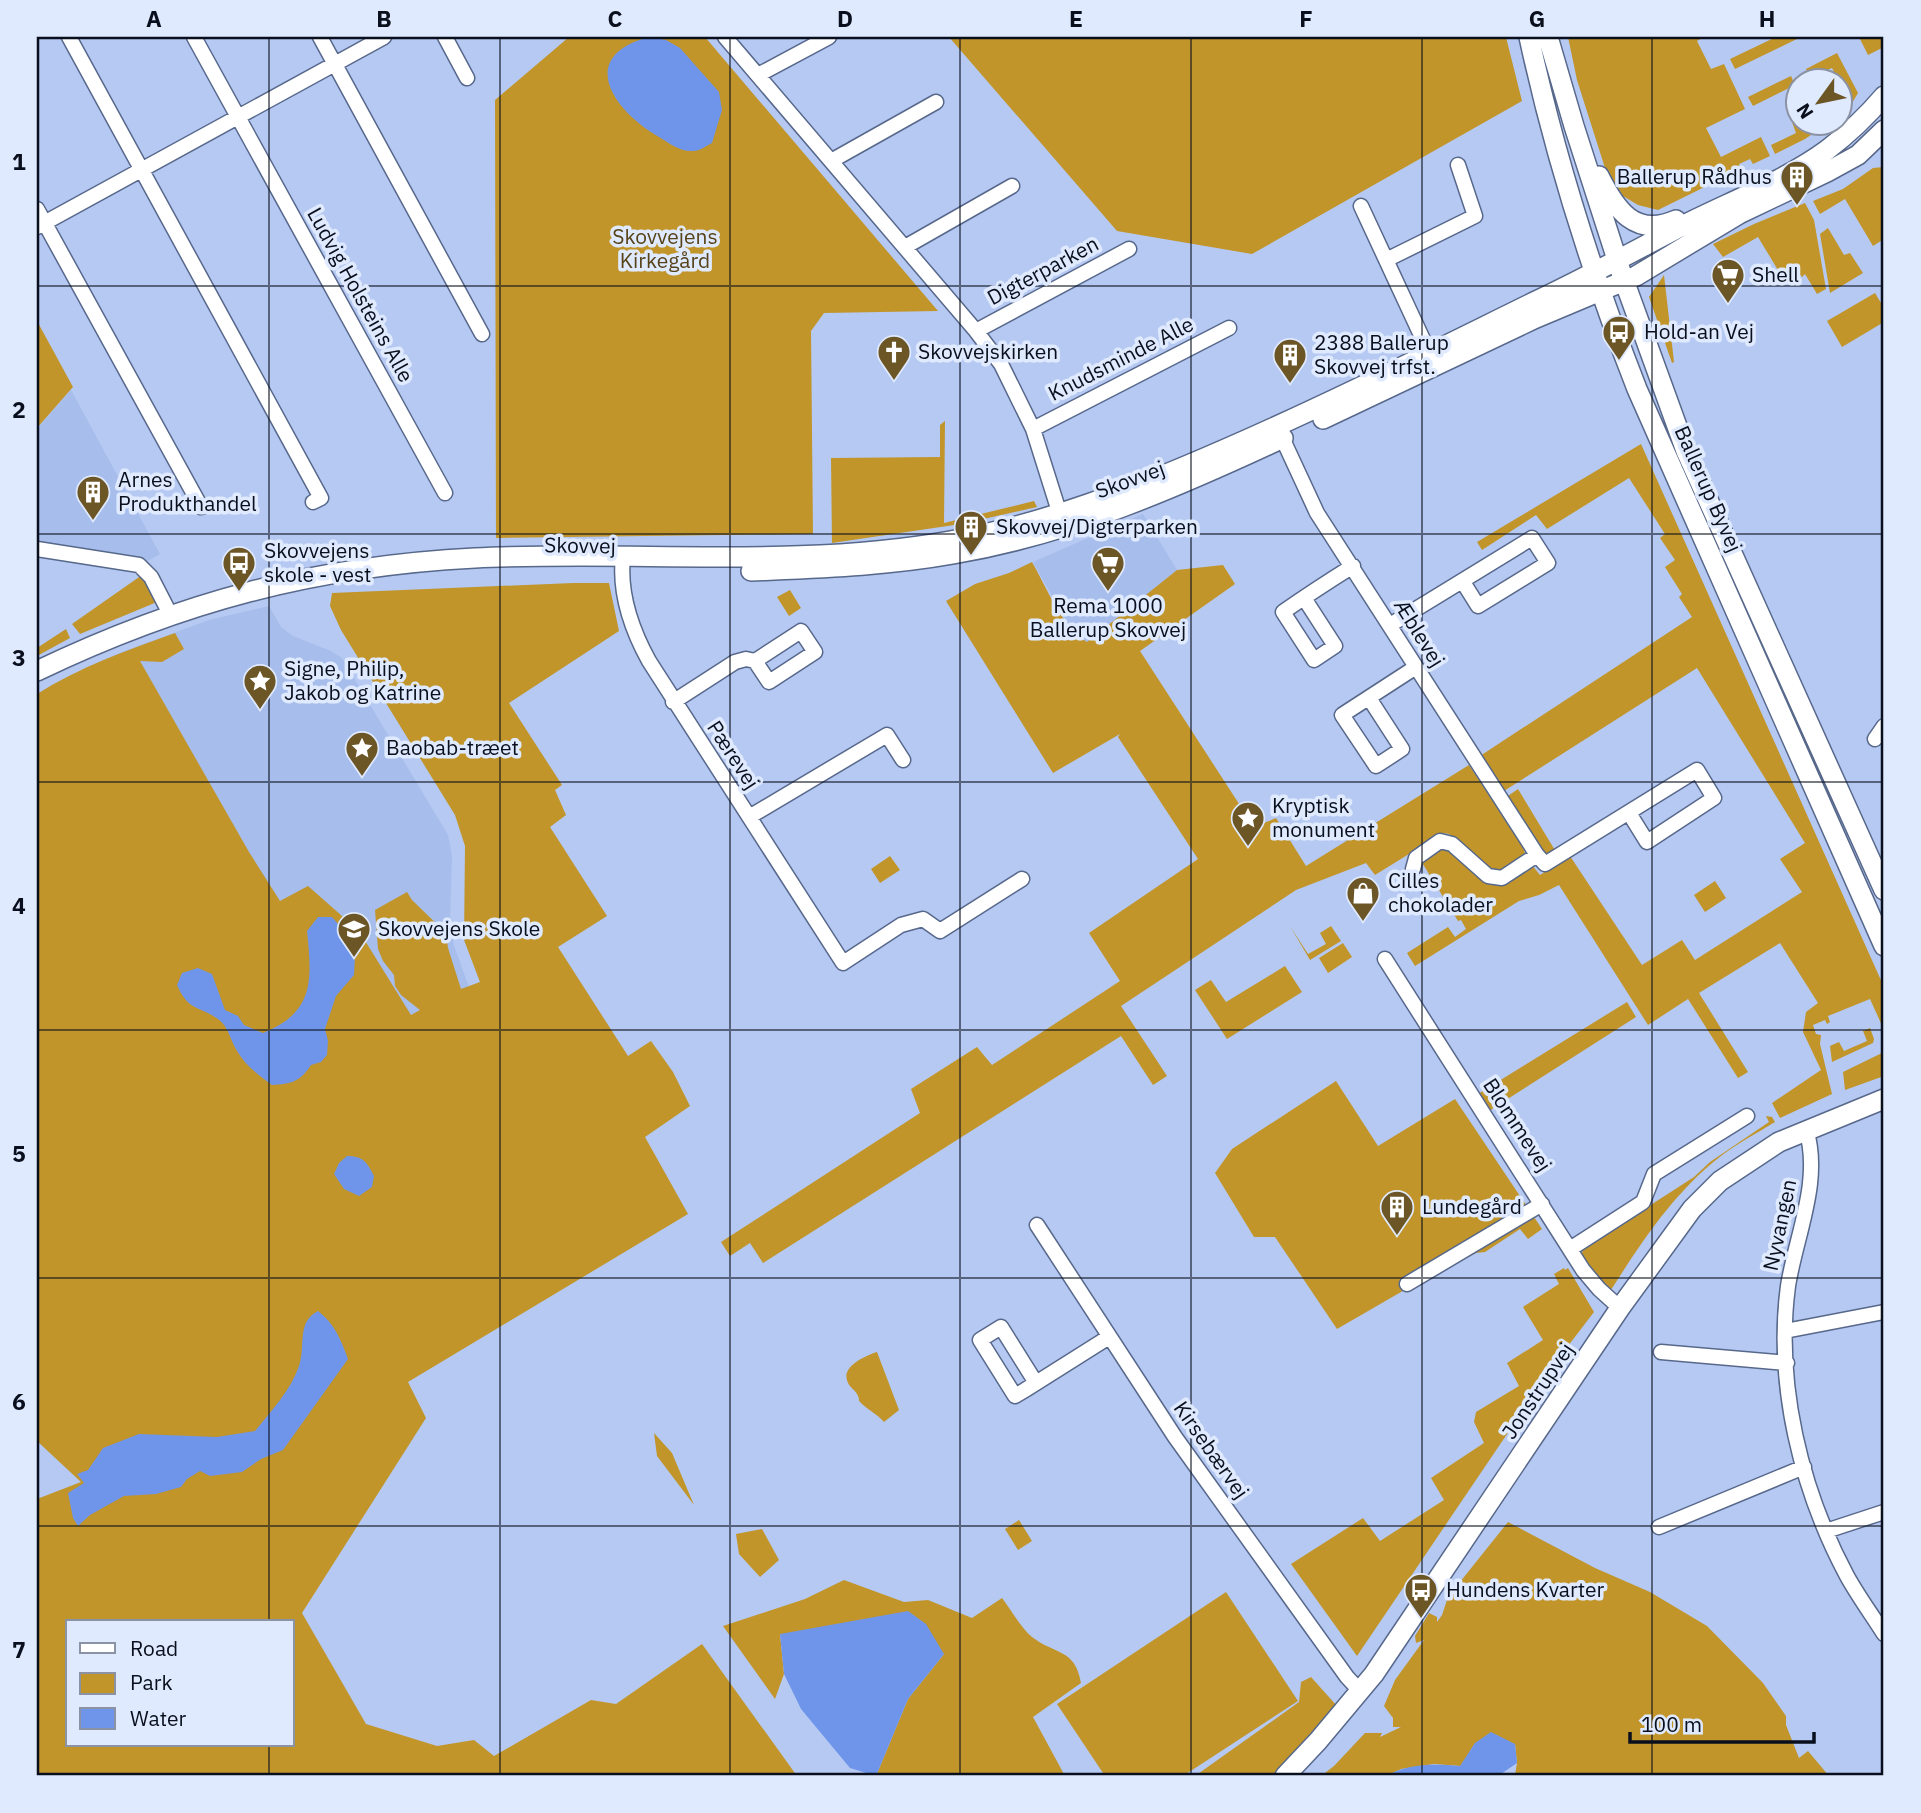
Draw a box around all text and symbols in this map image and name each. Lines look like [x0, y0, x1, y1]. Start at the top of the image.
text: A [146, 3, 162, 33]
text: B [376, 3, 392, 33]
text: C [608, 3, 623, 33]
text: D [837, 3, 853, 33]
text: E [1069, 3, 1083, 33]
text: F [1299, 3, 1313, 33]
text: G [1529, 3, 1545, 33]
text: H [1759, 3, 1775, 33]
north arrow [1784, 66, 1854, 136]
text: N [1791, 99, 1819, 124]
text: 1 [12, 146, 26, 176]
building icon: Ballerup Rådhus [1778, 158, 1816, 207]
place label: Ballerup Rådhus [1617, 162, 1772, 190]
street label: Ludvig Holsteins Alle [301, 202, 421, 387]
park label: Skovvejens Kirkegård [612, 222, 718, 274]
street label: Digterparken [982, 229, 1103, 311]
supermarket icon: Shell [1709, 256, 1747, 305]
place label: Shell [1752, 260, 1799, 288]
street label: Knudsminde Alle [1043, 309, 1198, 407]
bus stop icon: Hold-an Vej [1600, 313, 1638, 362]
place label: Hold-an Vej [1644, 317, 1754, 345]
place label: 2388 Ballerup Skovvej trfst. [1314, 328, 1449, 380]
church icon: Skovvejskirken [875, 333, 913, 382]
building icon: 2388 Ballerup Skovvej trfst. [1271, 336, 1309, 385]
place label: Skovvejskirken [918, 337, 1058, 365]
text: 2 [12, 394, 26, 424]
street label: Ballerup Byvej [1669, 421, 1749, 556]
street label: Skovvej [1091, 454, 1168, 504]
place label: Arnes Produkthandel [118, 465, 257, 517]
building icon: Arnes Produkthandel [74, 473, 112, 522]
building icon: Skovvej/Digterparken [952, 508, 990, 557]
place label: Skovvej/Digterparken [996, 512, 1198, 540]
street label: Skovvej [544, 530, 616, 560]
place label: Skovvejens skole - vest [264, 536, 371, 588]
bus stop icon: Skovvejens skole - vest [220, 544, 258, 593]
supermarket icon: Rema 1000 Ballerup Skovvej [1089, 544, 1127, 593]
place label: Rema 1000 Ballerup Skovvej [1030, 591, 1186, 643]
street label: Æblevej [1388, 593, 1452, 672]
text: 3 [12, 642, 26, 672]
place label: Signe, Philip, Jakob og Katrine [284, 654, 441, 706]
place icon: Signe, Philip, Jakob og Katrine [241, 662, 279, 711]
street label: Pærevej [701, 715, 766, 794]
place icon: Baobab-træet [343, 729, 381, 778]
place label: Baobab-træet [386, 733, 519, 761]
place label: Kryptisk monument [1272, 791, 1375, 843]
place icon: Kryptisk monument [1229, 799, 1267, 848]
place label: Cilles chokolader [1388, 866, 1493, 918]
shop icon: Cilles chokolader [1344, 874, 1382, 923]
text: 4 [12, 890, 26, 920]
school or university icon: Skovvejens Skole [335, 910, 373, 959]
place label: Skovvejens Skole [378, 914, 540, 942]
street label: Blommevej [1477, 1072, 1558, 1177]
text: 5 [12, 1138, 26, 1168]
street label: Nyvangen [1756, 1176, 1802, 1273]
building icon: Lundegård [1378, 1188, 1416, 1237]
place label: Lundegård [1422, 1192, 1522, 1220]
street label: Jonstrupvej [1495, 1337, 1580, 1444]
text: 6 [12, 1386, 26, 1416]
street label: Kirsebærvej [1168, 1395, 1256, 1504]
bus stop icon: Hundens Kvarter [1402, 1571, 1440, 1620]
place label: Hundens Kvarter [1446, 1575, 1605, 1603]
legend [66, 1620, 294, 1746]
text: 7 [12, 1634, 26, 1664]
text: Road [130, 1634, 178, 1662]
text: Park [130, 1668, 173, 1696]
scale bar [1630, 1701, 1814, 1745]
text: Water [130, 1704, 187, 1732]
text: 100 m [1641, 1710, 1702, 1738]

